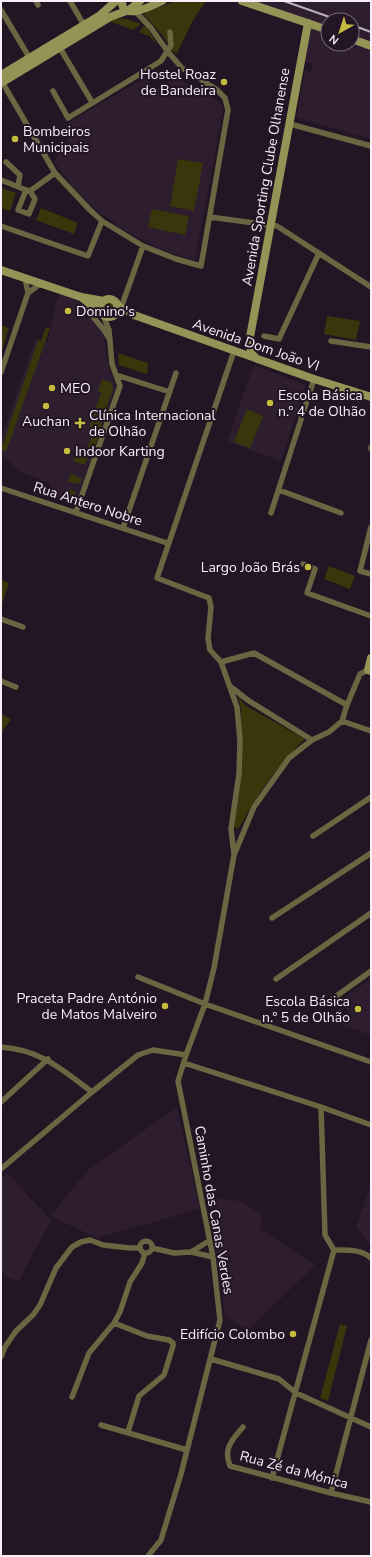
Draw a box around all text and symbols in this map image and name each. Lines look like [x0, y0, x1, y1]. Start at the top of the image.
north arrow [320, 12, 360, 52]
text: N [326, 31, 342, 48]
place label: Hostel Roaz de Bandeira [140, 65, 217, 100]
street label: Avenida Sporting Clube Olhanense [237, 67, 295, 287]
marker: Hostel Roaz de Bandeira [219, 77, 229, 87]
place label: Bombeiros Municipais [23, 122, 91, 157]
marker: Bombeiros Municipais [10, 134, 20, 144]
place label: Domino's [76, 302, 135, 321]
marker: Domino's [63, 306, 73, 316]
street label: Avenida Dom João VI [190, 314, 322, 376]
place label: MEO [60, 379, 91, 398]
marker: MEO [47, 383, 57, 393]
place label: Escola Básica n.º 4 de Olhão [278, 386, 366, 421]
marker: Escola Básica n.º 4 de Olhão [265, 398, 275, 408]
marker: Auchan [41, 401, 51, 411]
place label: Clínica Internacional de Olhão [89, 406, 217, 441]
place label: Auchan [22, 412, 70, 431]
marker: Clínica Internacional de Olhão [74, 417, 86, 429]
place label: Indoor Karting [75, 442, 165, 461]
marker: Indoor Karting [62, 446, 72, 456]
street label: Rua Antero Nobre [31, 477, 145, 531]
place label: Largo João Brás [201, 558, 300, 577]
marker: Largo João Brás [303, 562, 313, 572]
place label: Praceta Padre António de Matos Malveiro [16, 989, 157, 1024]
place label: Escola Básica n.º 5 de Olhão [262, 992, 350, 1027]
marker: Praceta Padre António de Matos Malveiro [160, 1001, 170, 1011]
marker: Escola Básica n.º 5 de Olhão [353, 1004, 363, 1014]
street label: Caminho das Canas Verdes [190, 1124, 238, 1296]
place label: Edifício Colombo [180, 1325, 285, 1344]
marker: Edifício Colombo [288, 1329, 298, 1339]
street label: Rua Zé da Mónica [238, 1446, 350, 1494]

